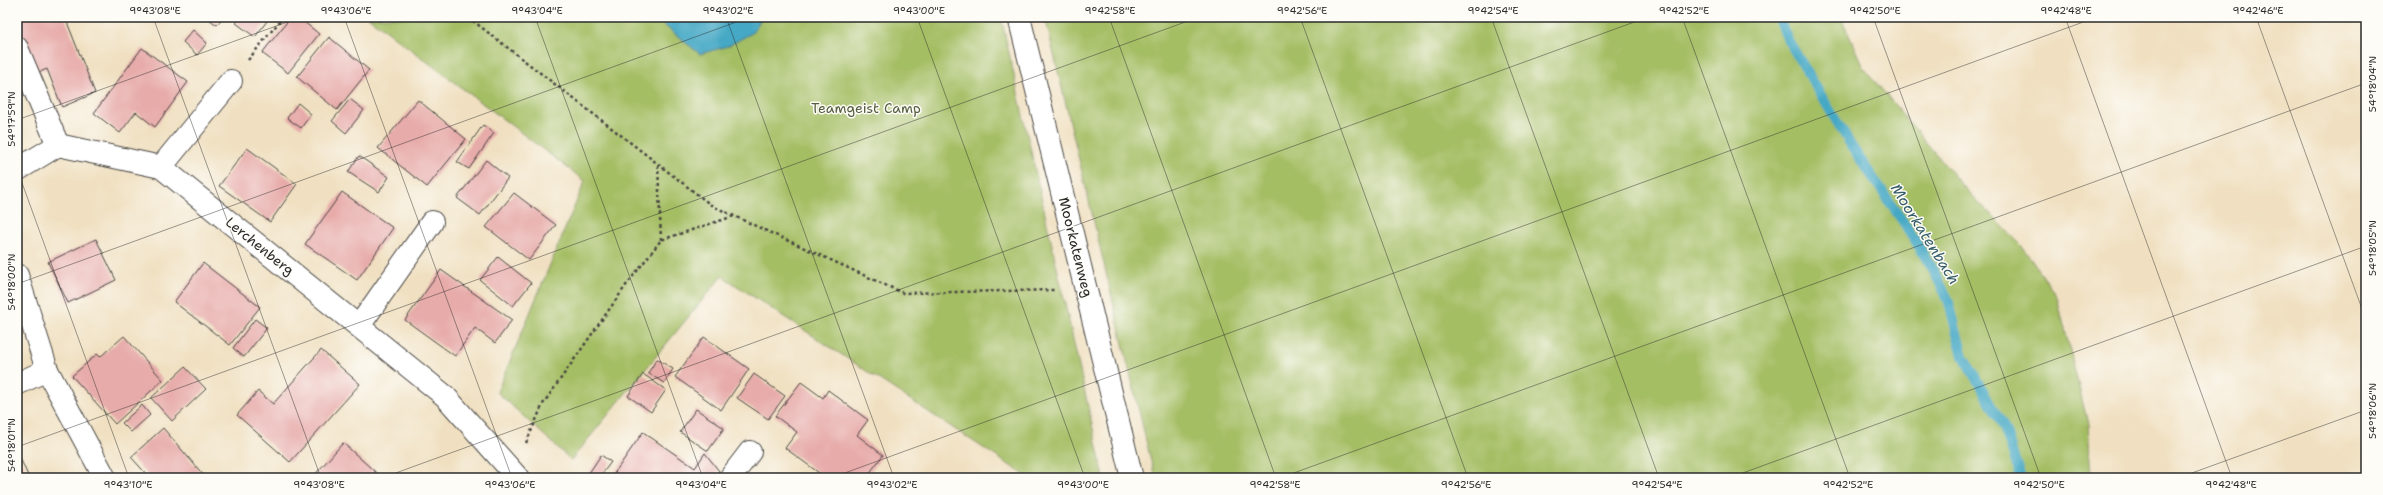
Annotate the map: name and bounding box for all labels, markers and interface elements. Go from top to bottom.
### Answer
text: 9°43'08"E [129,4,181,17]
text: 9°43'06"E [321,4,371,17]
text: 9°43'04"E [511,4,563,17]
text: 9°43'02"E [702,4,754,17]
text: 9°43'00"E [893,4,945,17]
text: 9°42'58"E [1085,4,1135,17]
text: 9°42'56"E [1277,4,1327,17]
text: 9°42'54"E [1468,4,1518,17]
text: 9°42'52"E [1659,4,1709,17]
text: 9°42'50"E [1849,4,1901,17]
text: 9°42'48"E [2040,4,2092,17]
text: 9°42'46"E [2233,4,2283,17]
text: 54°18'04"N [2366,56,2379,112]
text: 54°17'59"N [5,91,18,147]
park label: Teamgeist Camp [811,99,921,117]
water label: Moorkatenbach [1886,180,1964,288]
street label: Moorkatenweg [1055,195,1097,299]
street label: Lerchenberg [222,213,298,279]
text: 54°18'05"N [2366,220,2379,276]
text: 54°18'00"N [5,254,18,310]
text: 54°18'06"N [2366,383,2379,439]
text: 54°18'01"N [5,418,18,472]
text: 9°43'10"E [103,478,153,491]
text: 9°43'08"E [293,478,345,491]
text: 9°43'06"E [485,478,535,491]
text: 9°43'04"E [675,478,727,491]
text: 9°43'02"E [866,478,918,491]
text: 9°43'00"E [1057,478,1109,491]
text: 9°42'58"E [1250,478,1300,491]
text: 9°42'56"E [1441,478,1491,491]
text: 9°42'54"E [1632,478,1682,491]
text: 9°42'52"E [1823,478,1873,491]
text: 9°42'50"E [2013,478,2065,491]
text: 9°42'48"E [2205,478,2257,491]

